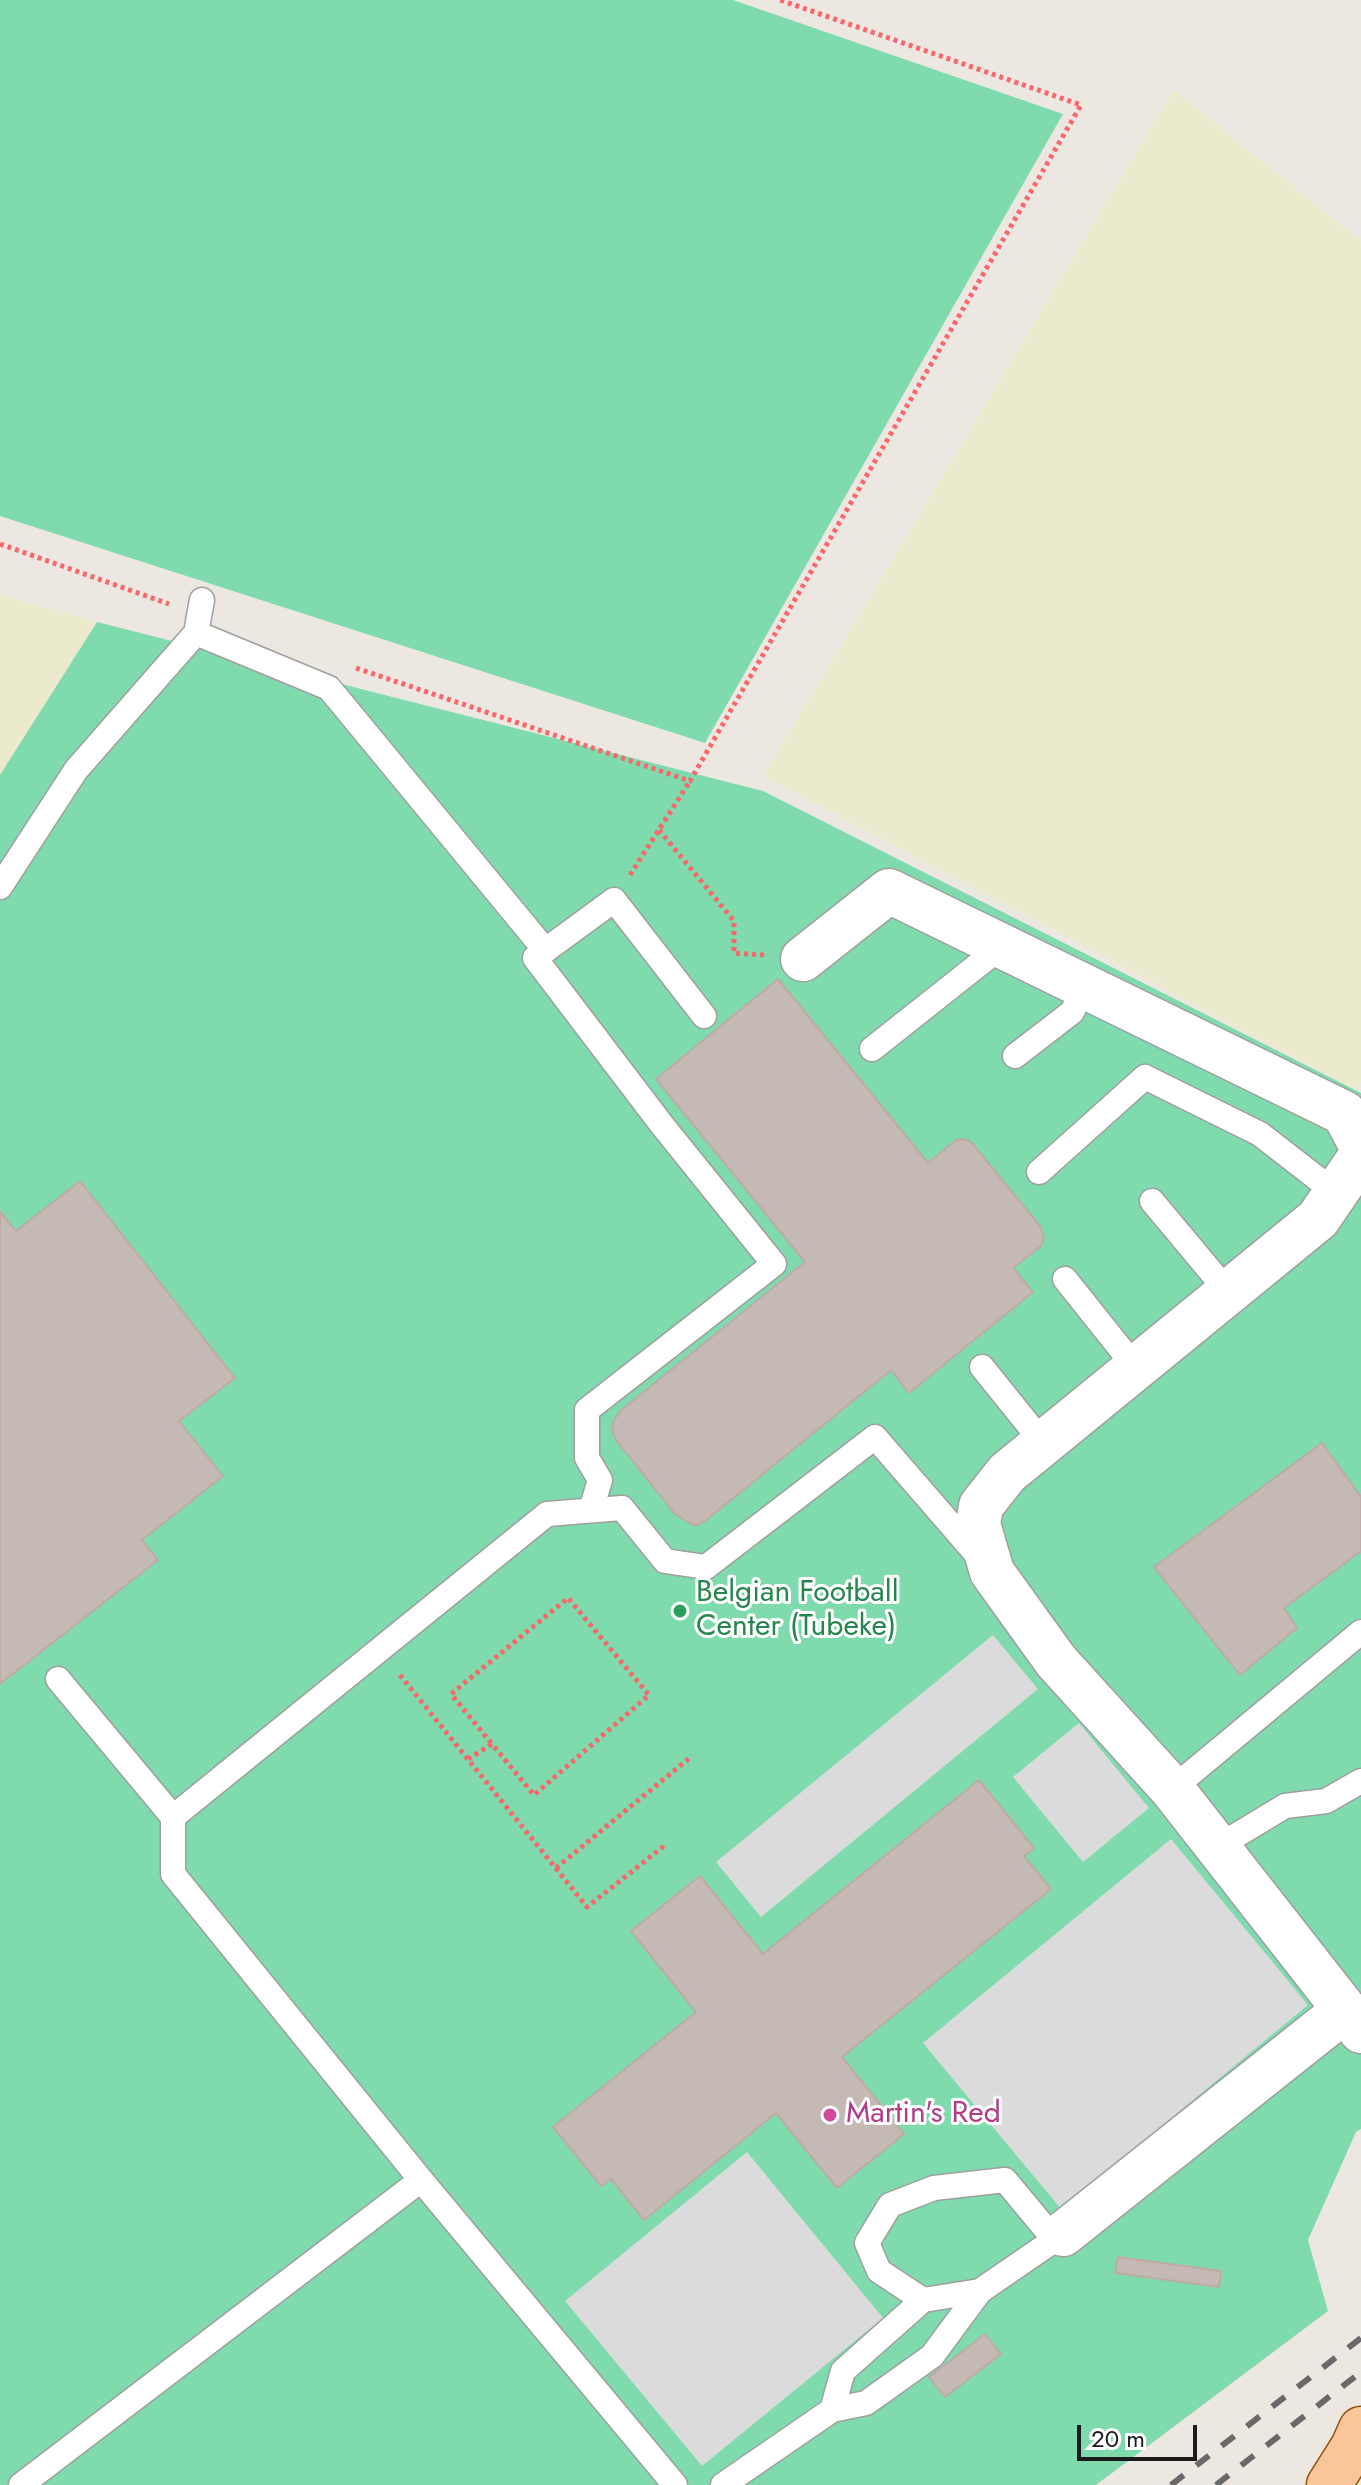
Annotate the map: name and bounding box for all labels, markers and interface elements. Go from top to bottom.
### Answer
place label: Belgian Football Center (Tubeke) [696,1576,899,1646]
marker: Belgian Football Center (Tubeke) [671,1602,689,1620]
place label: Martin's Red [846,2097,1001,2133]
marker: Martin's Red [821,2106,839,2124]
scale bar [1081,2409,1201,2459]
text: 20 m [1091,2421,1145,2456]

